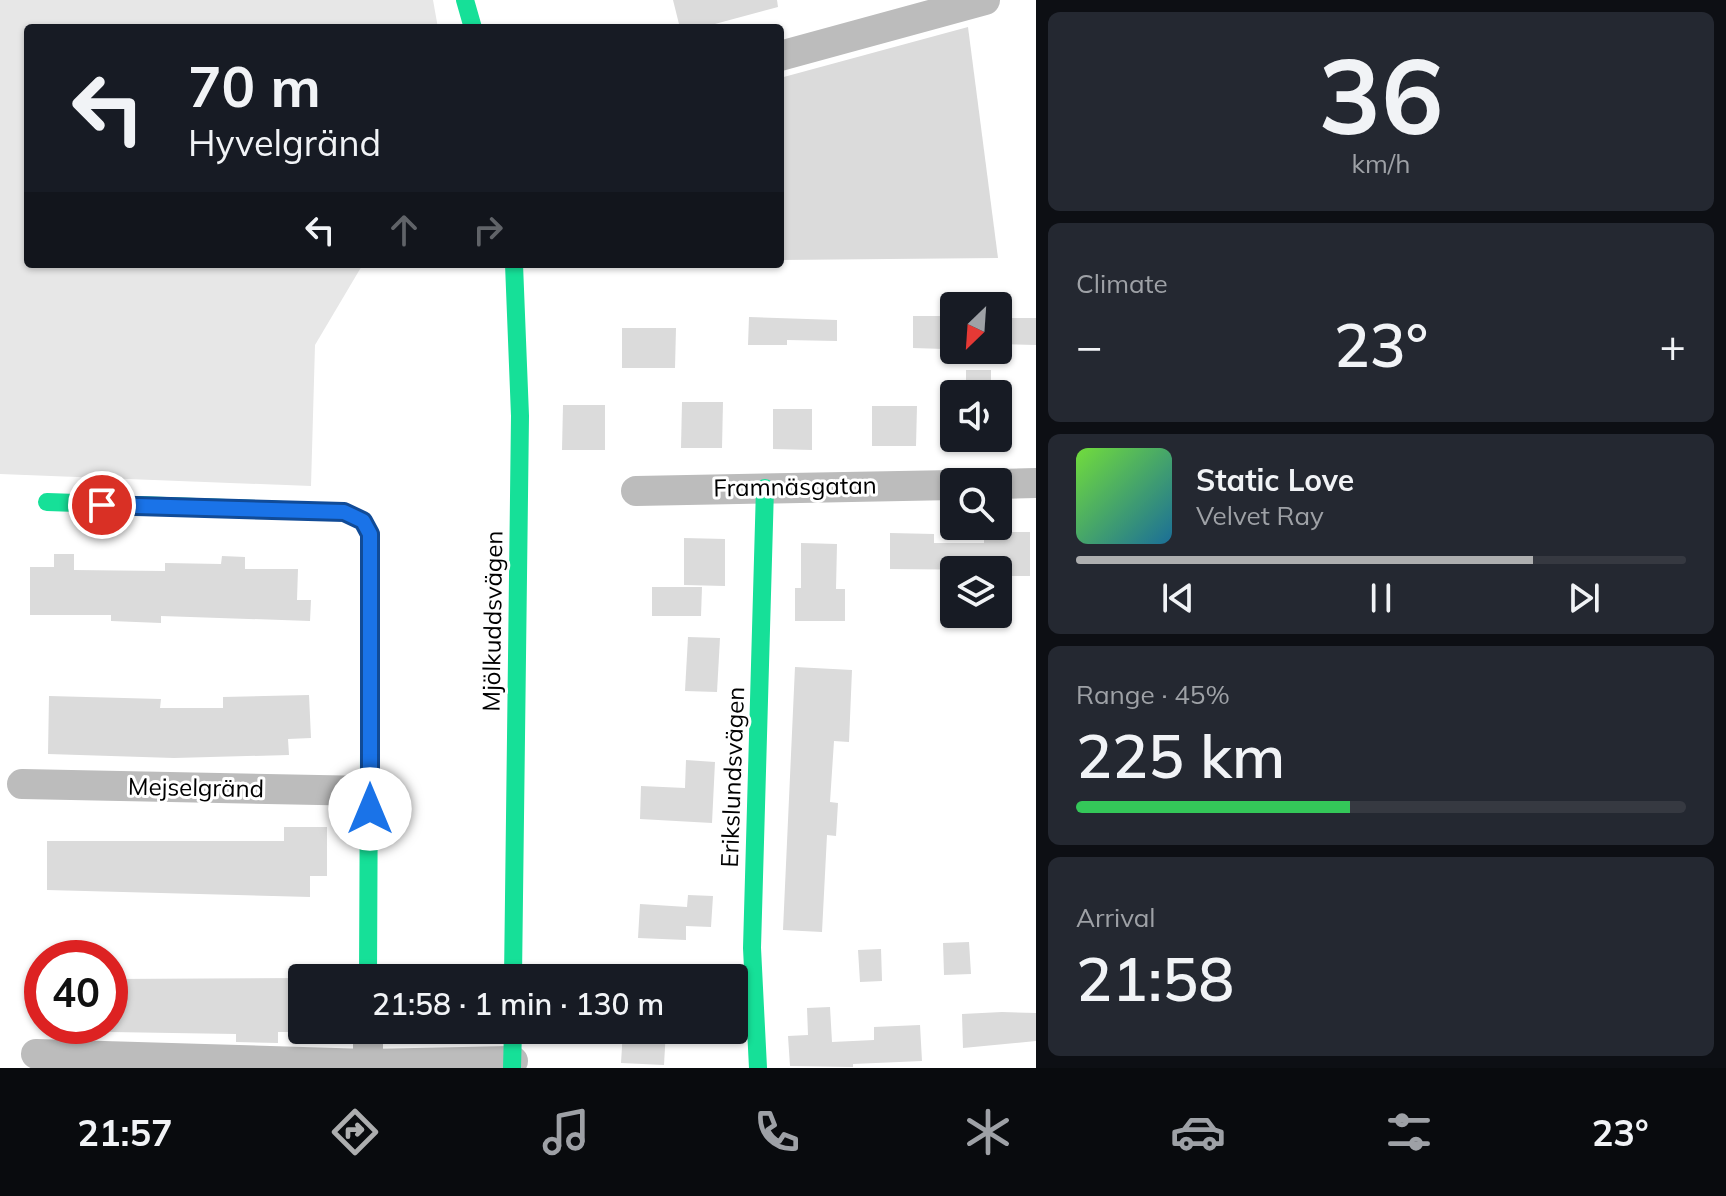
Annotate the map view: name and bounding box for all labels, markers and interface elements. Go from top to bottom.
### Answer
text: 36 [1319,29,1443,160]
text: 70 m [188,51,321,121]
icon: left [56,56,160,160]
text: Hyvelgränd [188,120,381,165]
text: km/h [1352,147,1410,180]
icon: left [298,208,342,252]
icon: ahead [382,208,426,252]
icon: right [466,208,510,252]
text: Climate [1076,267,1168,300]
north arrow [940,292,1012,364]
map controls [940,292,1012,628]
text: 23° [1334,307,1428,382]
text: − [1076,318,1102,373]
text: + [1660,318,1686,373]
button: sound [940,380,1012,452]
text: Static Love [1196,461,1354,499]
button: search [940,468,1012,540]
street label: Framnäsgatan [713,470,877,502]
pin [68,471,136,539]
icon: arrive [80,483,124,527]
text: Velvet Ray [1196,499,1324,532]
street label: Mjölkuddsvägen [475,530,509,712]
button: layers [940,556,1012,628]
icon: previous [1156,576,1200,620]
icon: pause [1359,576,1403,620]
icon: next [1562,576,1606,620]
text: Range · 45% [1076,678,1230,711]
street label: Erikslundsvägen [714,686,750,868]
text: 225 km [1076,718,1285,793]
position arrow [328,767,412,851]
street label: Mejselgränd [128,771,264,803]
text: Arrival [1076,901,1156,934]
speed limit sign: 40 [24,940,128,1044]
text: 21:58 [1076,941,1234,1016]
text: 21:58 · 1 min · 130 m [372,985,664,1023]
icon: directions [327,1104,383,1160]
icon: music [538,1104,594,1160]
icon: phone [749,1104,805,1160]
icon: climate [960,1104,1016,1160]
icon: car [1170,1104,1226,1160]
icon: filters [1381,1104,1437,1160]
text: 21:57 [77,1110,173,1155]
text: 23° [1592,1110,1649,1155]

